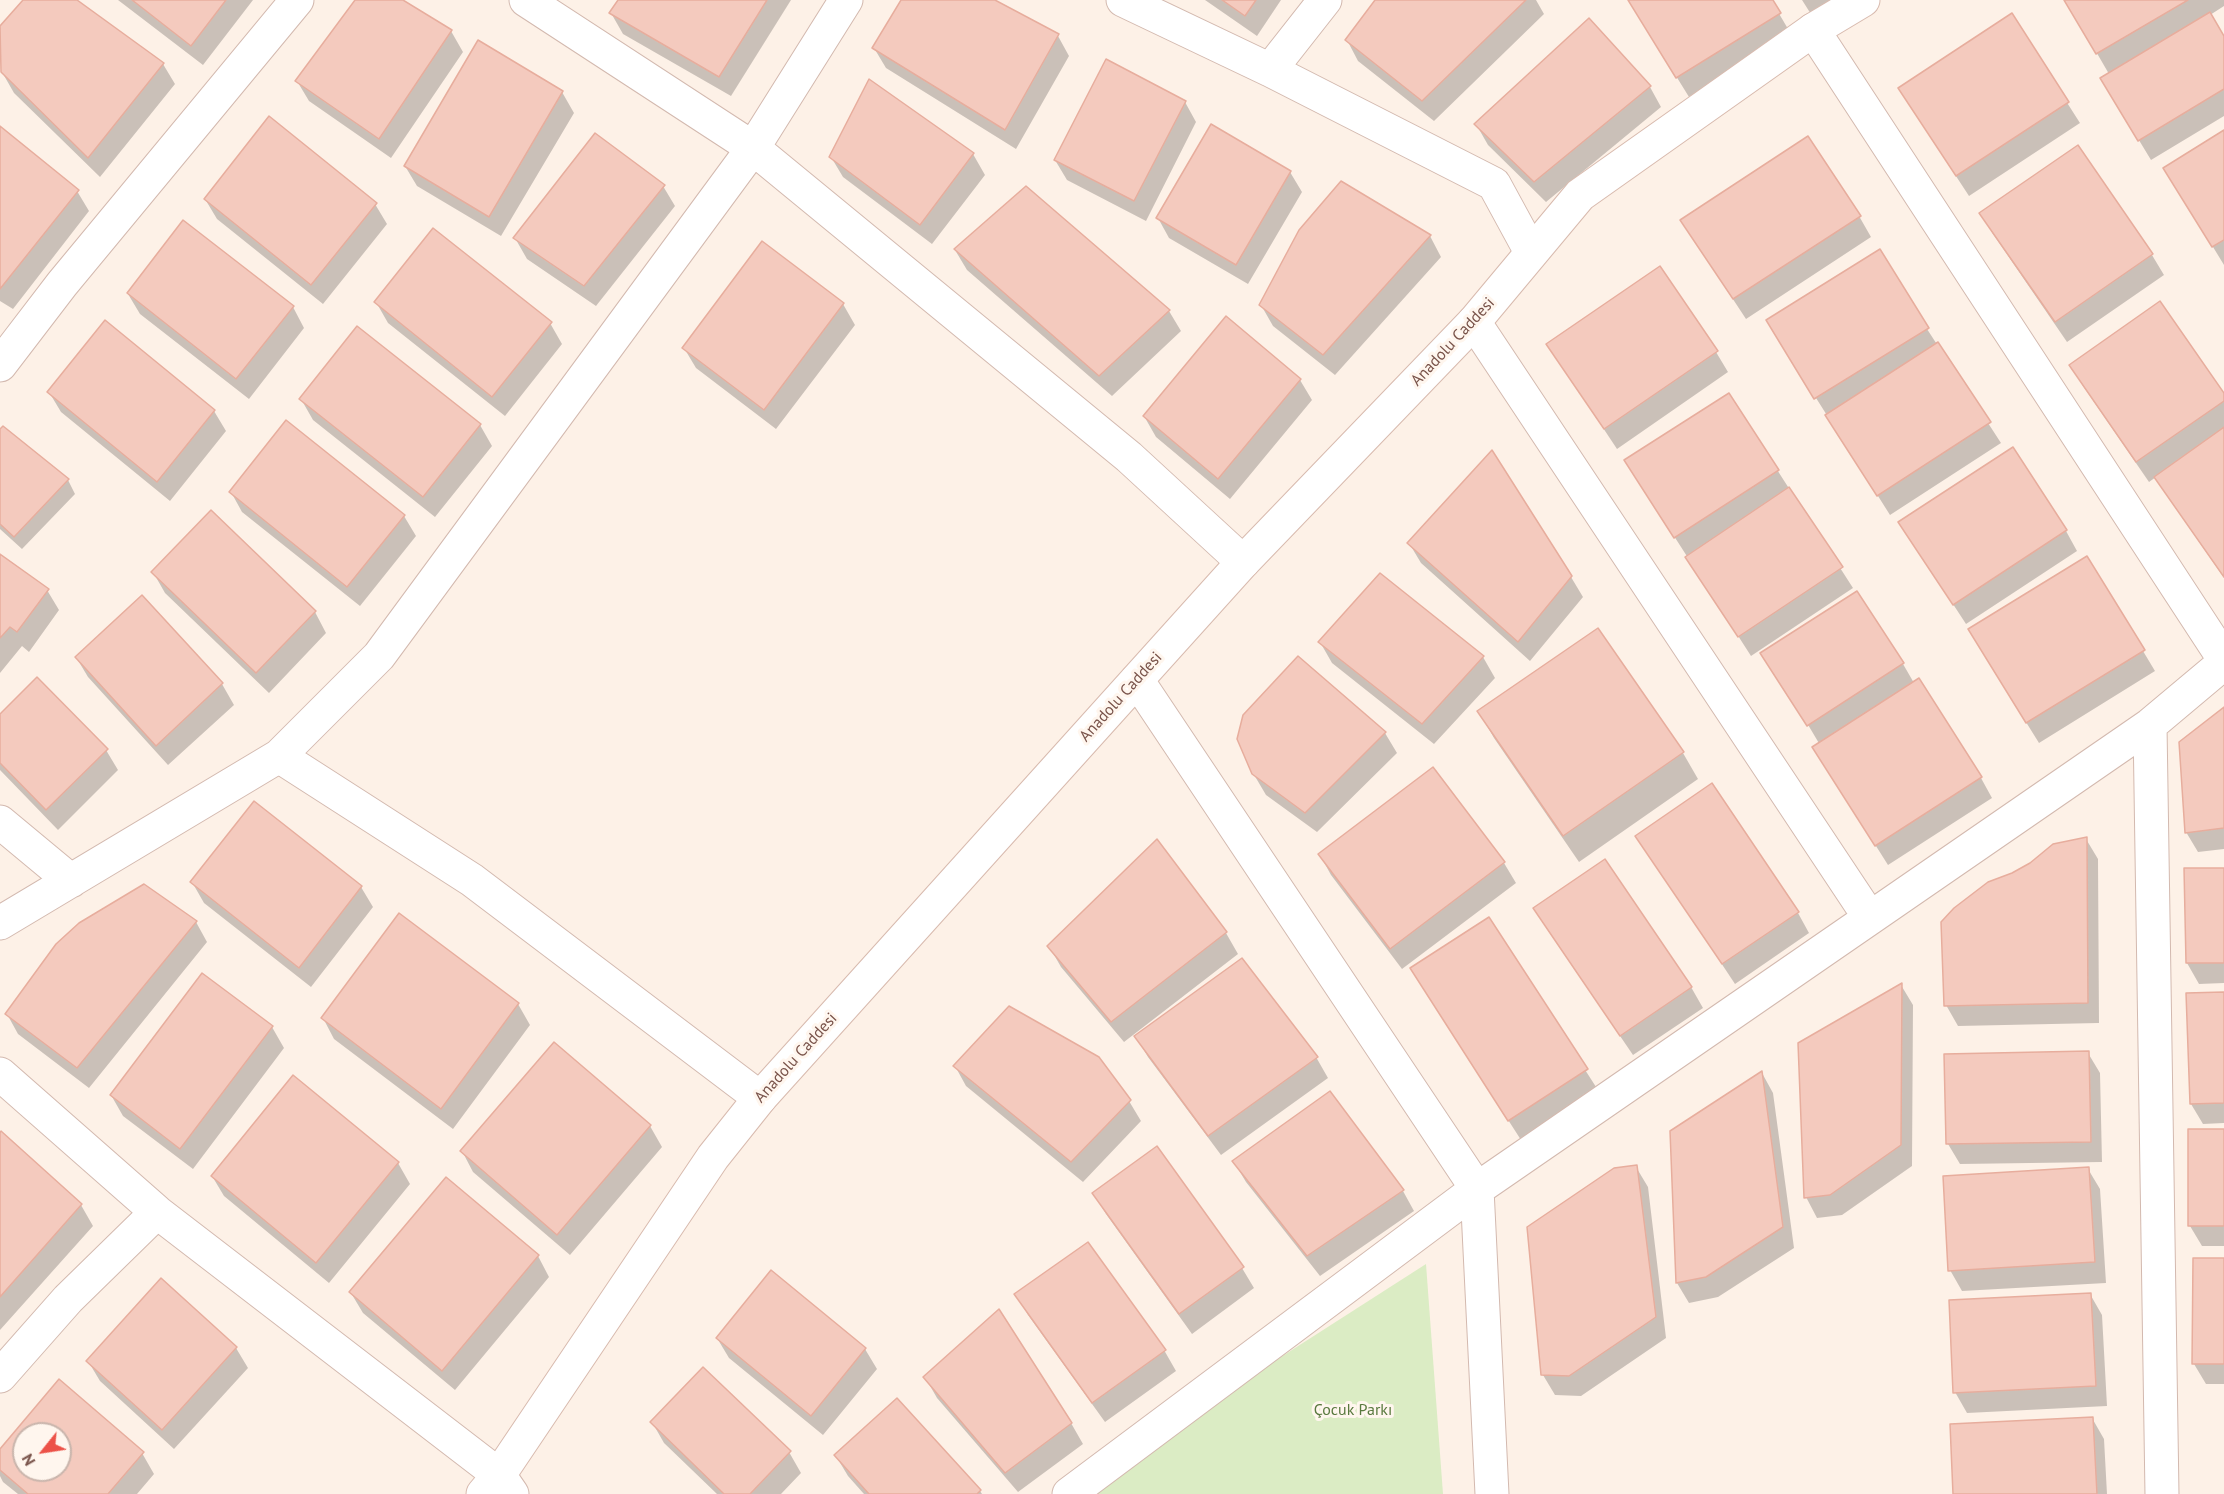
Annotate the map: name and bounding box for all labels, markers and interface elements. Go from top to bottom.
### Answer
street label: Anadolu Caddesi [1407,294,1499,390]
street label: Anadolu Caddesi [1076,648,1166,746]
street label: Anadolu Caddesi [751,1009,841,1107]
park label: Çocuk Parkı [1314,1400,1392,1420]
north arrow [12,1422,72,1482]
text: N [17,1450,39,1470]

